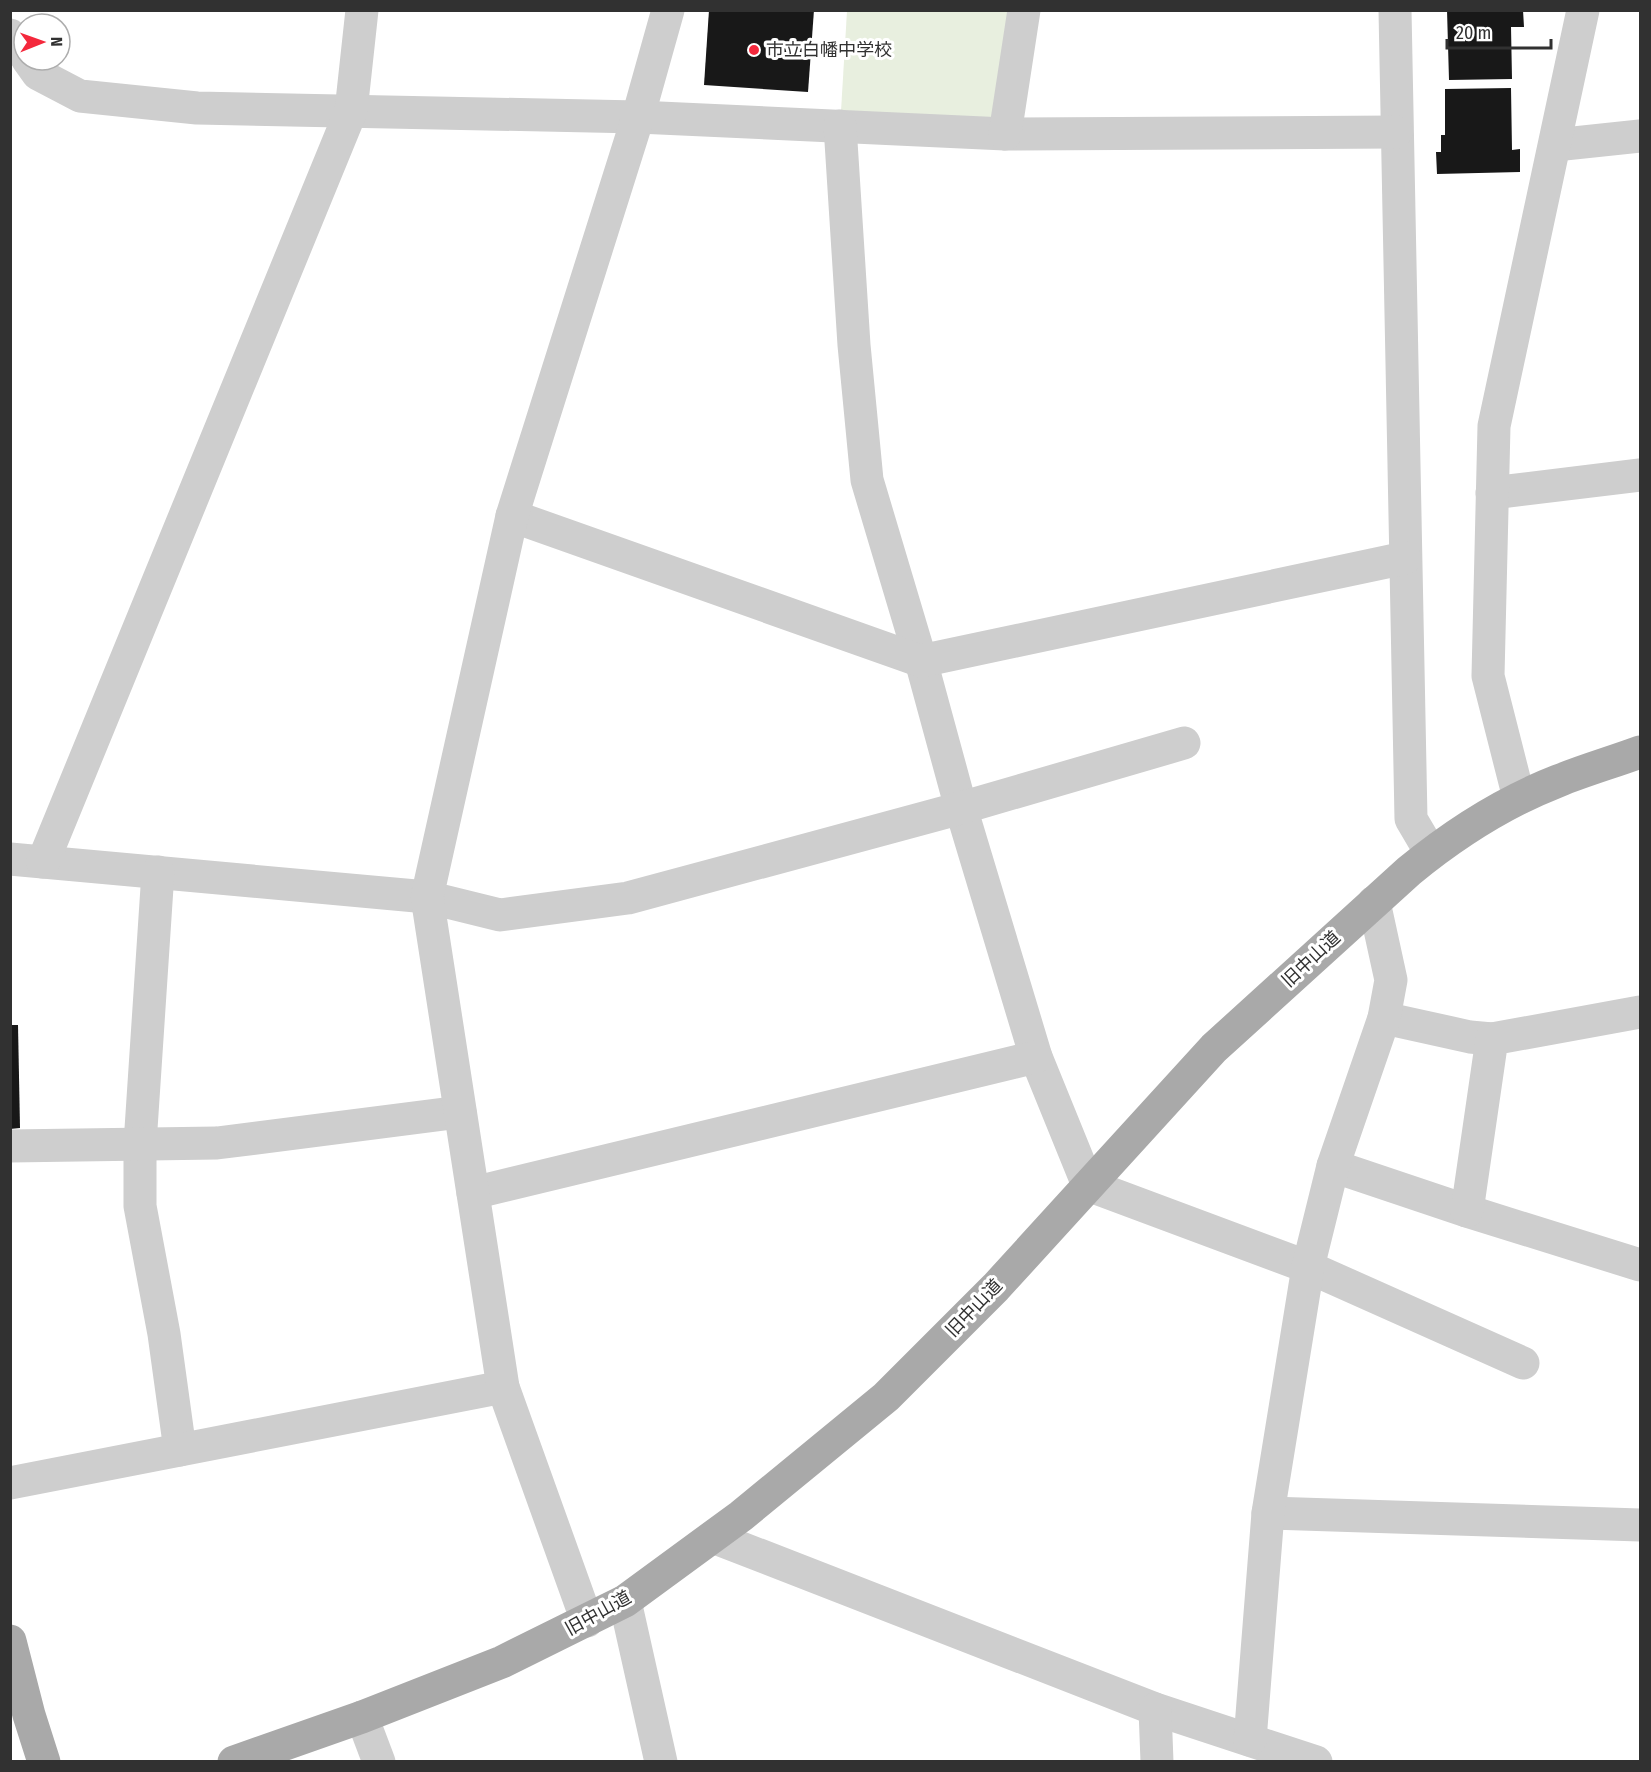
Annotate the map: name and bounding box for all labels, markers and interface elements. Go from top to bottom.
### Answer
north arrow [12,12,72,72]
scale bar [1447,12,1550,50]
text: 20 m [1456,22,1491,44]
text: N [47,37,66,47]
place label: 市立白幡中学校 [766,39,892,61]
marker: 市立白幡中学校 [747,43,761,57]
street label: 旧中山道 [1277,926,1345,992]
street label: 旧中山道 [941,1274,1007,1342]
street label: 旧中山道 [561,1586,635,1640]

